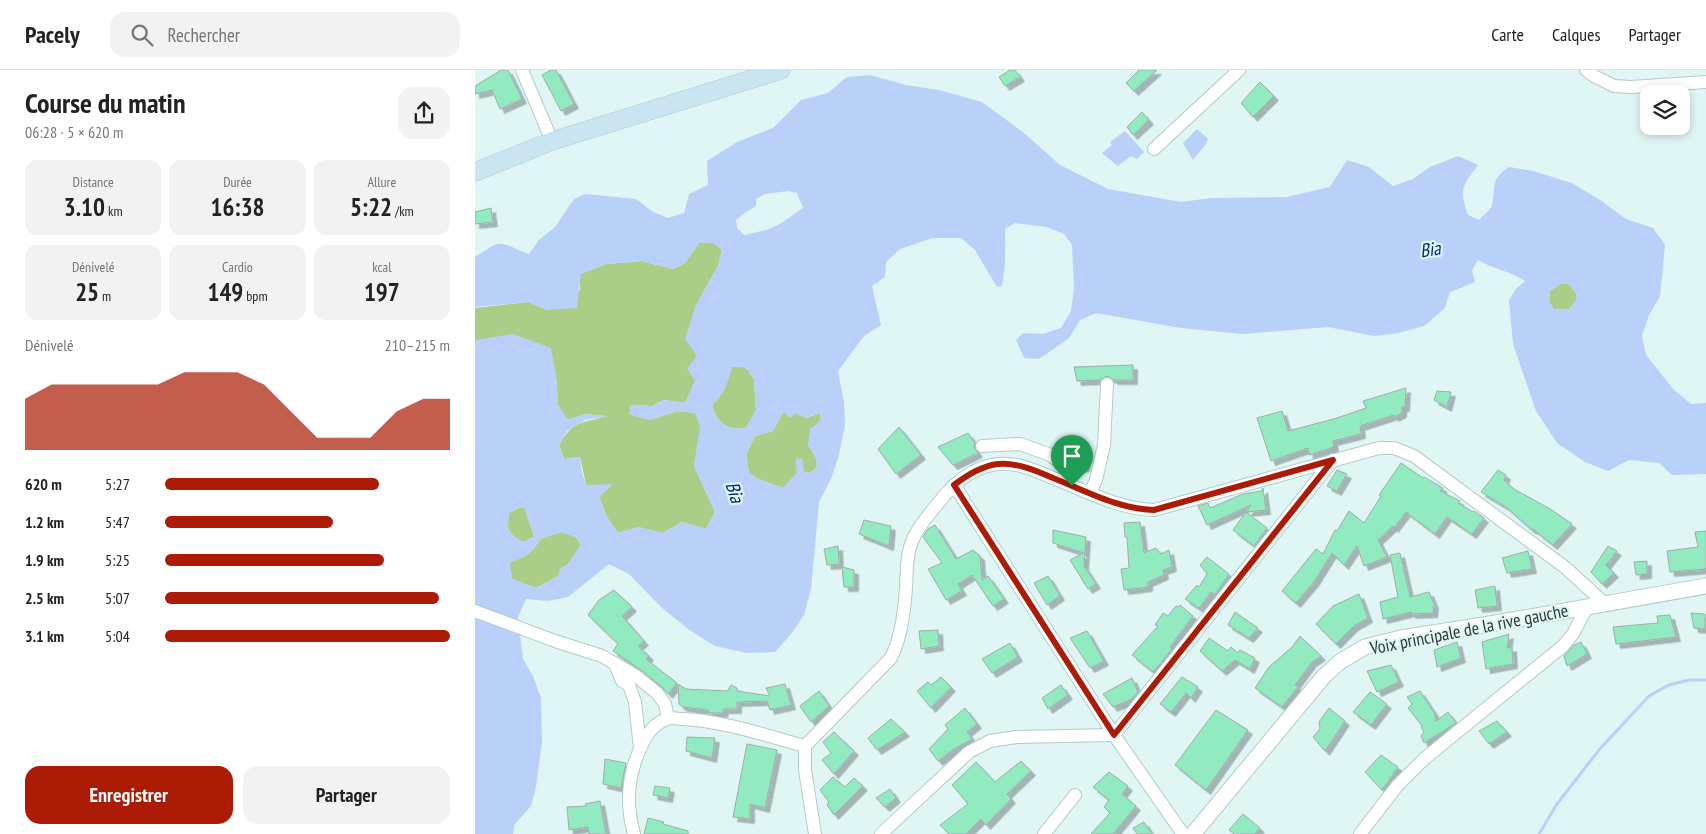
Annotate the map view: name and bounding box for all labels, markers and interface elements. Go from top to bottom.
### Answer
search box [110,12,460,57]
text: Pacely [25,19,80,50]
icon: search [128,21,156,49]
text: Rechercher [168,23,240,47]
text: Carte [1491,23,1524,46]
text: Calques [1552,23,1601,46]
text: Partager [1629,23,1681,46]
text: Course du matin [25,84,186,121]
map controls [1640,85,1690,135]
button: layers [1640,85,1690,135]
button: share [398,87,450,139]
text: 06:28 · 5 × 620 m [25,122,123,142]
text: Distance [73,173,114,191]
text: Durée [223,173,252,191]
text: Allure [367,173,396,191]
text: 3.10 [64,191,105,223]
text: 16:38 [210,191,265,223]
text: 5:22 [350,191,392,223]
text: km [105,202,123,220]
text: /km [392,202,414,220]
water label: Bia [1418,235,1443,262]
text: Dénivelé [72,258,114,276]
text: Cardio [222,258,253,276]
text: kcal [372,258,391,276]
text: 25 [75,276,99,308]
text: 149 [207,276,243,308]
text: 197 [364,276,400,308]
text: m [99,287,111,305]
text: bpm [243,287,268,305]
text: Dénivelé [25,335,74,355]
text: 210–215 m [385,335,450,355]
pin [1051,435,1093,486]
icon: arrive [1058,442,1086,470]
text: 620 m [25,474,62,494]
text: 5:27 [105,474,130,494]
water label: Bia [720,478,750,507]
text: 1.2 km [25,512,64,532]
text: 5:47 [105,512,130,532]
text: 1.9 km [25,550,64,570]
text: 5:25 [105,550,130,570]
text: 2.5 km [25,588,64,608]
text: 5:07 [105,588,130,608]
street label: Voix principale de la rive gauche [1367,599,1570,660]
text: 3.1 km [25,626,64,646]
text: 5:04 [105,626,130,646]
button: Enregistrer [25,766,233,824]
button: Partager [243,766,450,824]

